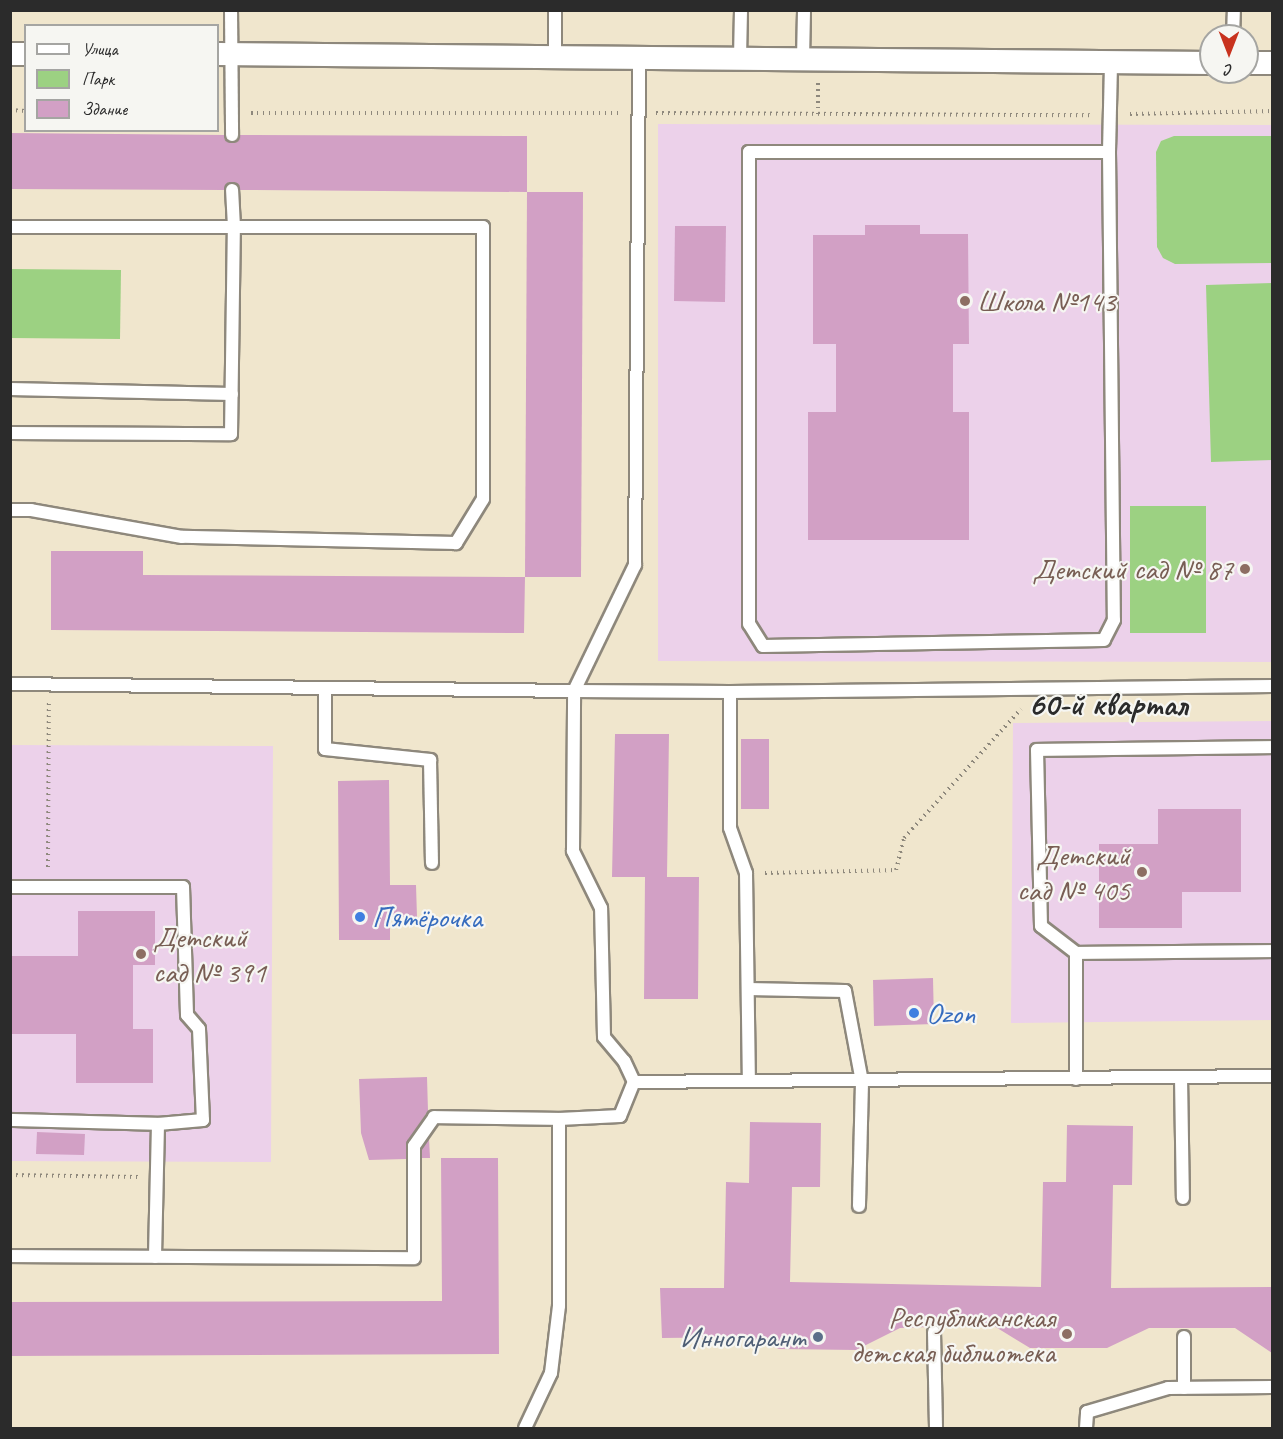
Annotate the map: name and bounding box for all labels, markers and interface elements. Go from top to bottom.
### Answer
legend [24,24,219,132]
north arrow [1199,24,1259,84]
text: Улица [82,38,118,60]
text: С [1225,60,1233,80]
text: Парк [82,68,114,90]
text: Здание [82,98,127,120]
place label: Школа №143 [977,283,1116,319]
marker: Школа №143 [958,294,972,308]
place label: Детский сад № 87 [1032,551,1233,587]
marker: Детский сад № 87 [1238,562,1252,576]
district label: 60-й квартал [1028,685,1188,725]
place label: Детский сад № 405 [1017,837,1130,908]
marker: Детский сад № 405 [1135,865,1149,879]
place label: Пятёрочка [372,899,482,935]
marker: Пятёрочка [353,910,367,924]
place label: Детский сад № 391 [153,919,266,990]
marker: Детский сад № 391 [134,947,148,961]
place label: Ozon [926,995,975,1031]
marker: Ozon [907,1006,921,1020]
place label: Республиканская детская библиотека [854,1299,1055,1370]
place label: Инногарант [680,1319,806,1355]
marker: Республиканская детская библиотека [1060,1327,1074,1341]
marker: Инногарант [811,1330,825,1344]

